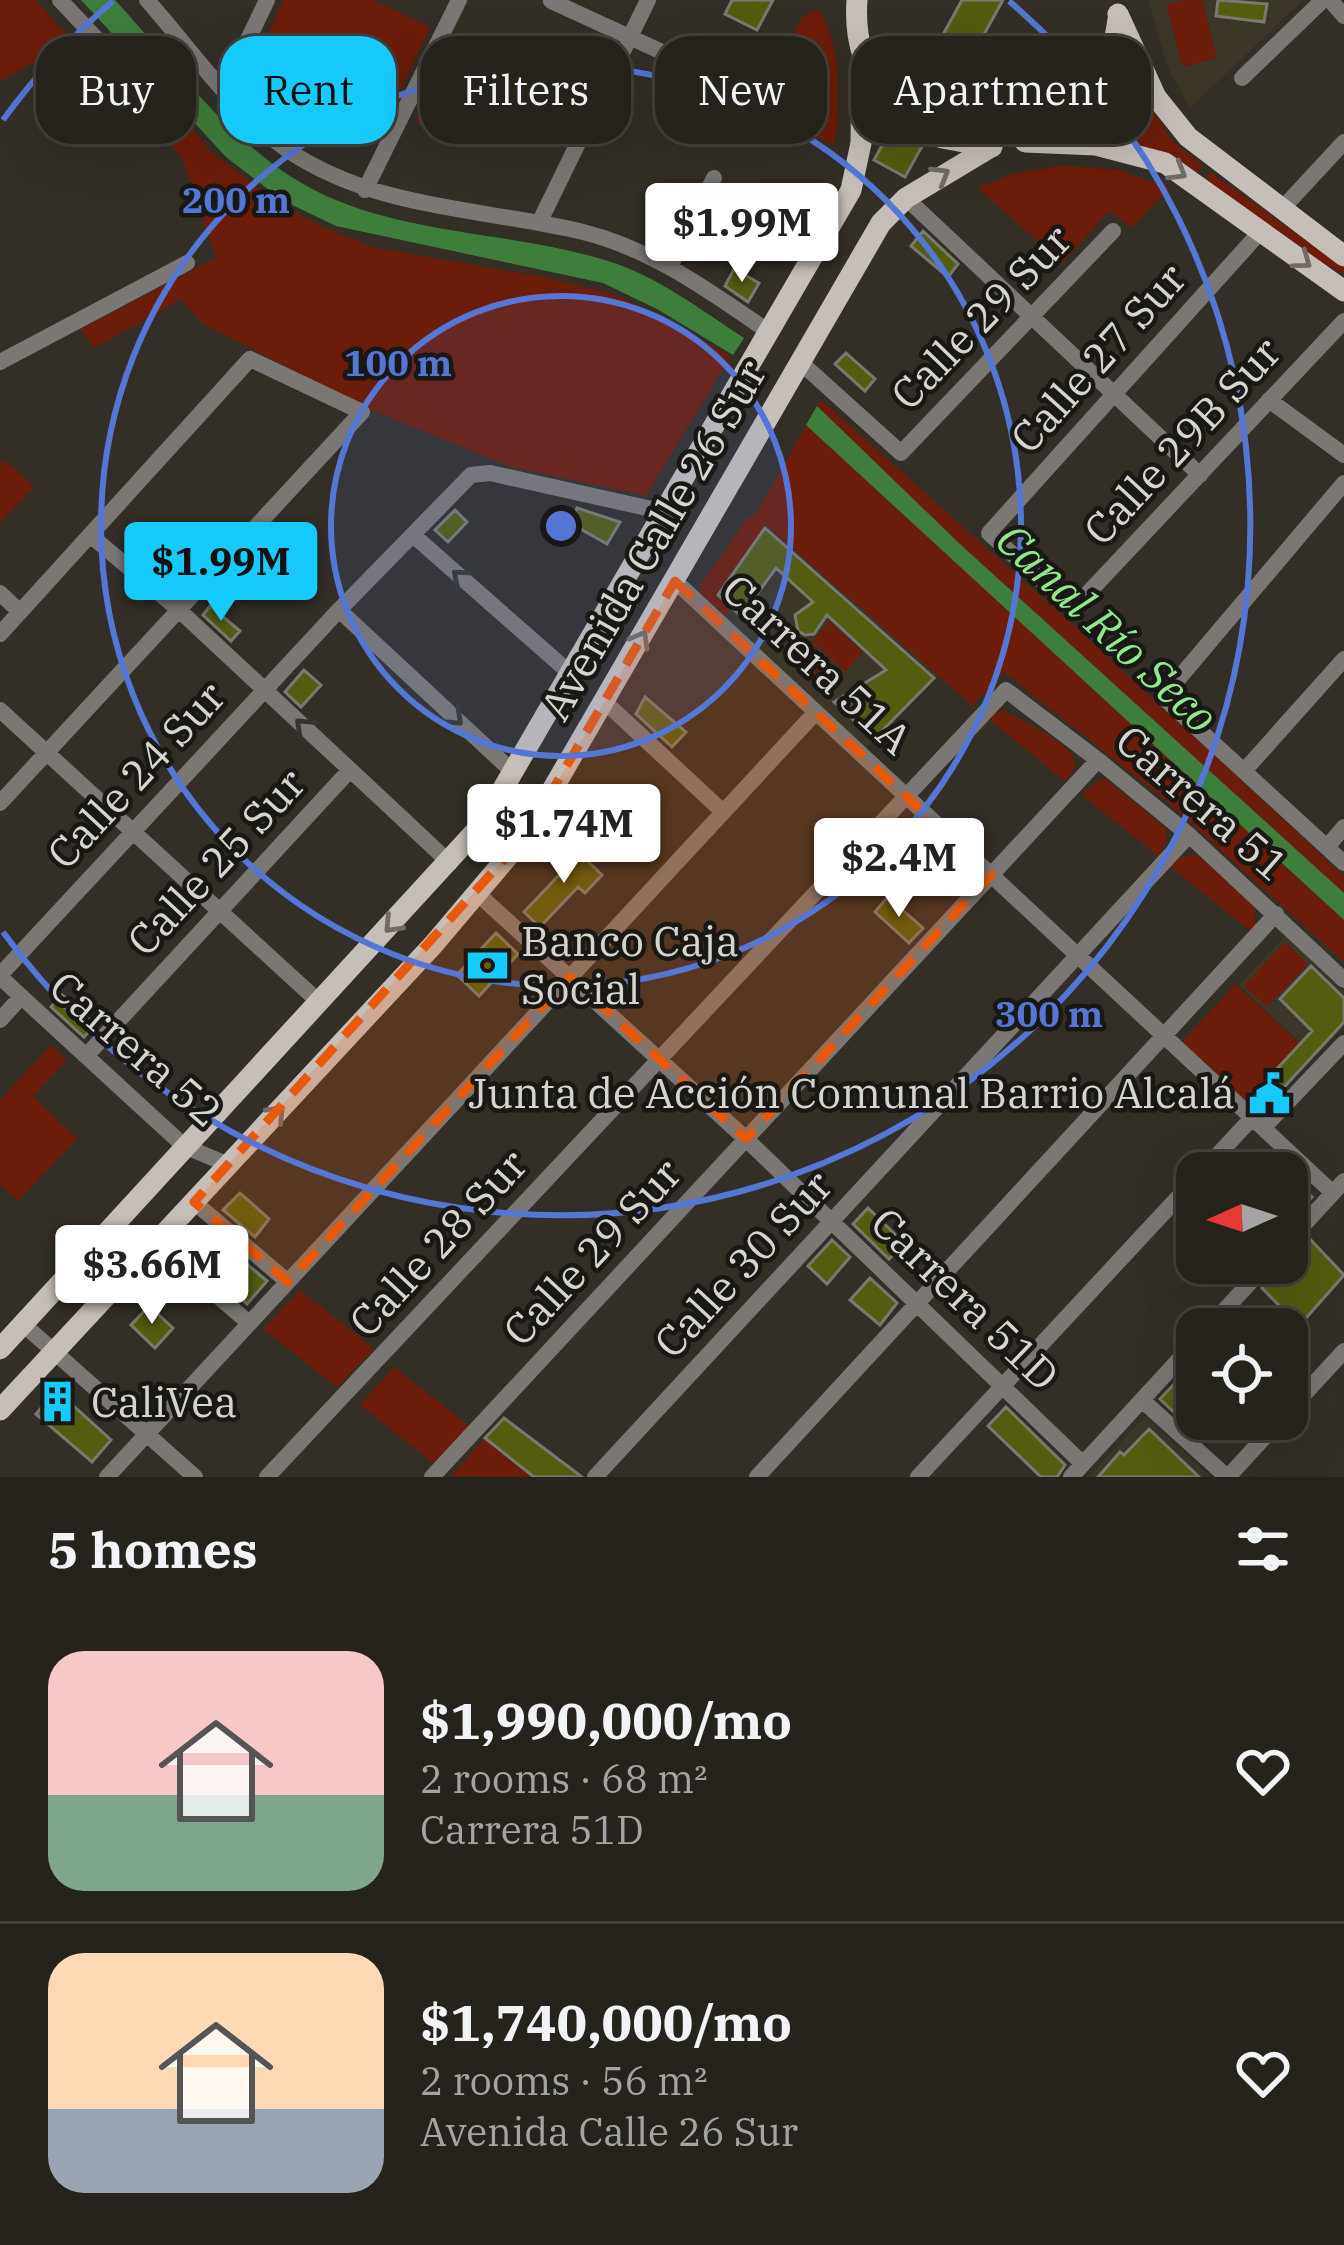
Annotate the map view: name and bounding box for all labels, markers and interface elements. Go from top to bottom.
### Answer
chip: Buy [36,36,196,144]
chip: Rent [220,36,396,144]
chip: Filters [420,36,631,144]
chip: New [655,36,827,144]
chip: Apartment [851,36,1151,144]
one-way arrow [1165,158,1187,180]
one-way arrow [928,167,950,189]
text: 200 m [182,176,290,223]
pin: $1.99M [644,183,840,285]
text: $1.99M [672,196,812,247]
street label: Calle 29 Sur [879,212,1083,421]
one-way arrow [1290,247,1312,269]
street label: Calle 27 Sur [998,251,1198,464]
street label: Calle 29B Sur [1071,325,1292,556]
text: 100 m [344,339,452,386]
street label: Avenida Calle 26 Sur [527,349,778,730]
centre of rings [540,505,582,547]
water label: Canal Río Seco [985,510,1231,745]
pin: $1.99M [123,522,319,624]
text: $1.99M [151,535,291,586]
street label: Carrera 51A [711,562,924,766]
one-way arrow [452,570,474,591]
one-way arrow [627,631,650,652]
street label: Calle 24 Sur [35,669,237,880]
one-way arrow [441,704,463,726]
street label: Carrera 51 [1105,713,1300,893]
one-way arrow [295,718,316,740]
street label: Calle 25 Sur [115,756,317,967]
pin: $1.74M [466,784,662,886]
text: $1.74M [494,797,634,848]
pin: $2.4M [815,818,983,920]
text: $2.4M [841,831,957,882]
one-way arrow [384,911,406,932]
place label: Banco Caja Social [521,913,739,1016]
bank icon: Banco Caja Social [464,942,510,988]
street label: Carrera 52 [39,959,234,1139]
text: 300 m [995,990,1103,1037]
place label: Junta de Acción Comunal Barrio Alcalá [468,1065,1235,1120]
public building icon: Junta de Acción Comunal Barrio Alcalá [1246,1070,1292,1116]
one-way arrow [263,1105,284,1126]
street label: Calle 28 Sur [337,1137,539,1348]
street label: Calle 29 Sur [491,1146,693,1357]
north arrow [1176,1152,1308,1284]
map controls [1176,1152,1308,1440]
street label: Calle 30 Sur [642,1158,844,1369]
street label: Carrera 51D [860,1195,1071,1402]
pin: $3.66M [54,1225,250,1327]
text: $3.66M [82,1238,222,1289]
button: locate [1176,1308,1308,1440]
place label: CaliVea [91,1374,237,1429]
building icon: CaliVea [34,1379,80,1425]
text: 5 homes [48,1516,258,1582]
icon: filters [1230,1516,1296,1582]
text: $1,990,000/mo [420,1687,792,1753]
icon: home [144,1699,288,1843]
icon: heart [1230,1738,1296,1804]
text: 2 rooms · 68 m² [420,1753,708,1804]
text: Carrera 51D [420,1804,644,1855]
text: $1,740,000/mo [420,1989,792,2055]
icon: home [144,2001,288,2145]
icon: heart [1230,2040,1296,2106]
text: 2 rooms · 56 m² [420,2055,708,2106]
text: Avenida Calle 26 Sur [420,2106,798,2157]

